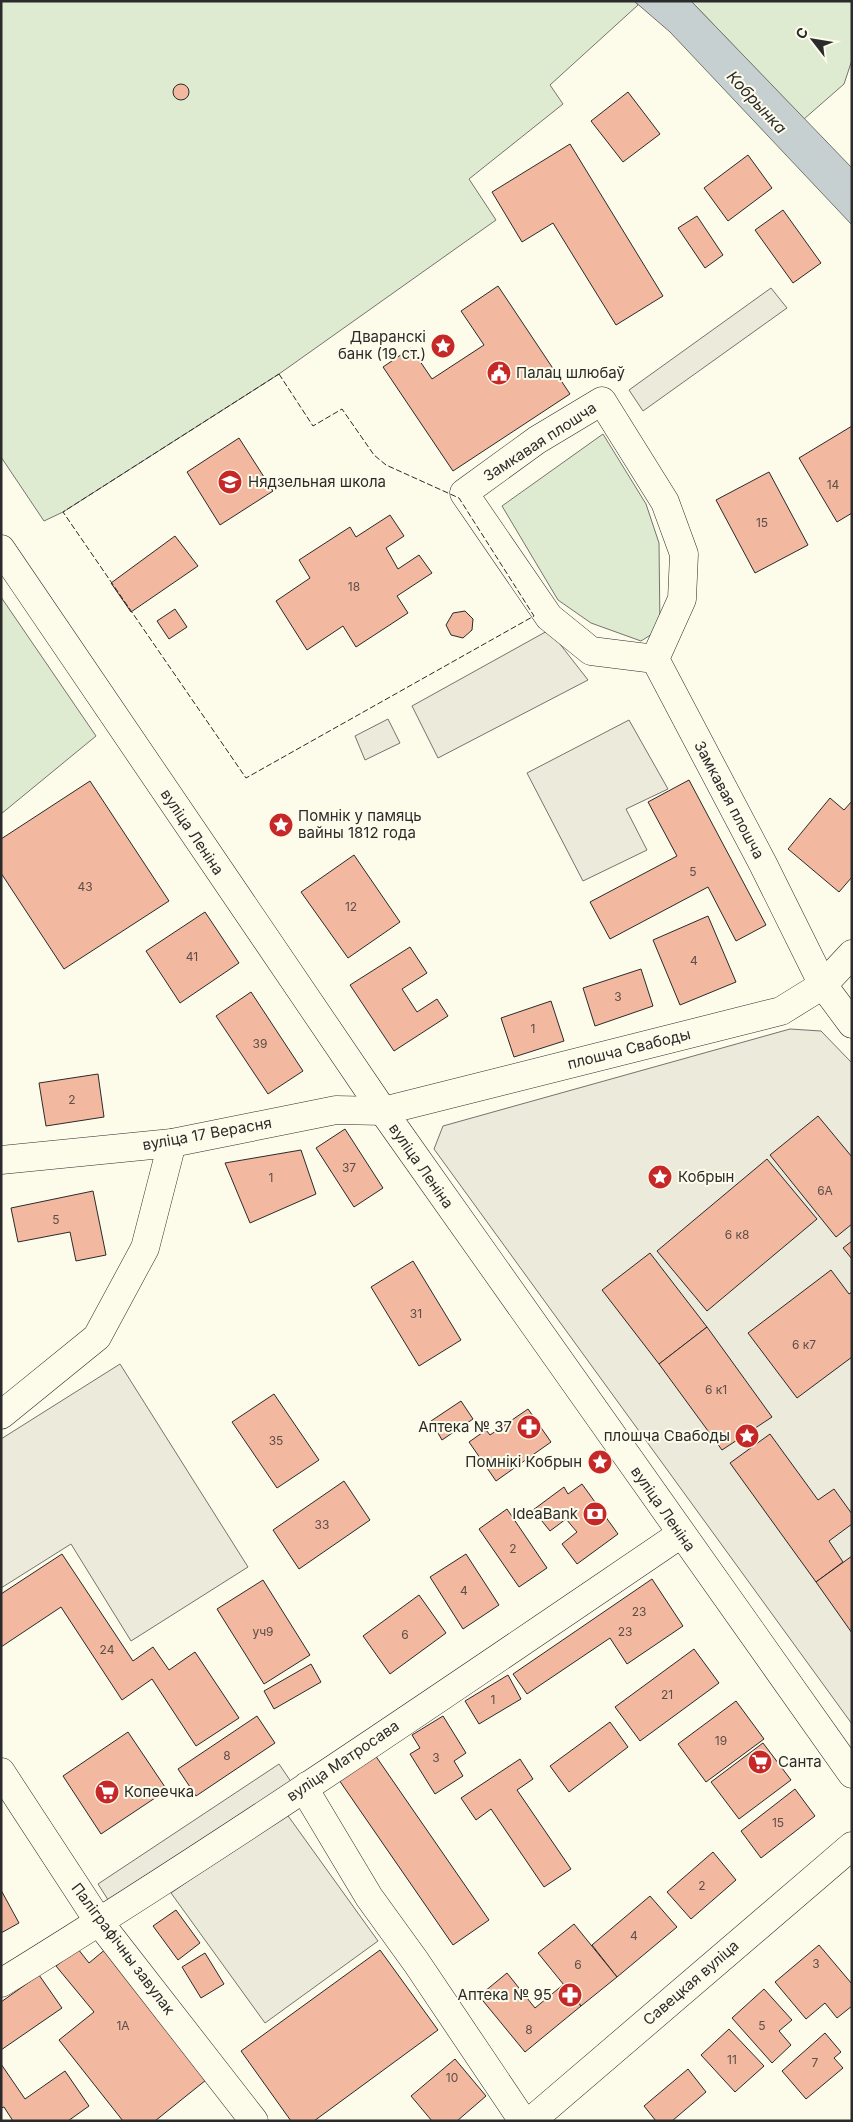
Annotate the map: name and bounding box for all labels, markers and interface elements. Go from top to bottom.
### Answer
north arrow [788,15,838,65]
text: С [791,24,811,42]
water label: Кобрынка [723,66,791,138]
place label: Дваранскі банк (19 ст.) [338,327,426,363]
place icon: Дваранскі банк (19 ст.) [430,333,456,359]
public building icon: Палац шлюбаў [486,360,512,386]
place label: Палац шлюбаў [516,363,625,382]
street label: Замкавая плошча [480,398,600,485]
school or university icon: Нядзельная школа [217,469,243,495]
place label: Нядзельная школа [248,472,386,491]
house number: 14 [827,477,840,492]
house number: 15 [756,515,768,530]
house number: 18 [348,579,360,594]
street label: Замкавая плошча [690,737,769,862]
street label: вуліца Леніна [157,785,228,878]
place label: Помнік у памяць вайны 1812 года [298,806,422,842]
place icon: Помнік у памяць вайны 1812 года [268,812,294,838]
house number: 5 [689,864,697,879]
house number: 43 [77,879,93,894]
house number: 12 [345,899,357,914]
house number: 41 [186,949,198,964]
house number: 4 [690,953,698,968]
house number: 3 [614,989,622,1004]
house number: 1 [531,1021,535,1036]
street label: плошча Свабоды [565,1024,692,1073]
house number: 39 [253,1036,267,1051]
house number: 2 [68,1092,76,1107]
street label: вуліца 17 Верасня [141,1113,273,1154]
street label: вуліца Леніна [385,1119,458,1212]
house number: 37 [342,1160,356,1175]
place icon: Кобрын [647,1164,673,1190]
place label: Кобрын [678,1167,734,1186]
house number: 1 [269,1170,273,1185]
house number: 6А [817,1183,833,1198]
house number: 5 [52,1212,60,1227]
house number: 6 к8 [725,1227,749,1242]
house number: 31 [410,1306,422,1321]
house number: 6 к7 [792,1337,816,1352]
house number: 6 к1 [705,1382,727,1397]
pharmacy icon: Аптека № 37 [516,1414,542,1440]
place label: Аптека № 37 [418,1417,512,1436]
place icon: плошча Свабоды [734,1423,760,1449]
place label: плошча Свабоды [604,1426,730,1445]
house number: 35 [269,1433,283,1448]
place icon: Помнікі Кобрын [587,1449,613,1475]
place label: Помнікі Кобрын [465,1452,582,1471]
street label: вуліца Леніна [627,1462,700,1555]
bank icon: IdeaBank [582,1501,608,1527]
place label: IdeaBank [512,1504,579,1523]
house number: 33 [315,1517,329,1532]
house number: 2 [509,1541,517,1556]
house number: 4 [460,1583,468,1598]
house number: 23 [632,1604,646,1619]
house number: уч9 [252,1624,274,1639]
house number: 23 [618,1624,632,1639]
house number: 6 [401,1627,409,1642]
house number: 24 [100,1642,115,1657]
house number: 21 [661,1687,673,1702]
house number: 1 [491,1692,495,1707]
street label: вуліца Матросава [283,1716,403,1805]
house number: 19 [715,1733,727,1748]
house number: 8 [223,1748,231,1763]
supermarket icon: Санта [747,1749,773,1775]
house number: 3 [432,1750,440,1765]
place label: Санта [778,1752,822,1771]
supermarket icon: Копеечка [94,1779,120,1805]
place label: Копеечка [124,1782,194,1801]
house number: 15 [772,1815,784,1830]
house number: 2 [698,1878,706,1893]
street label: Паліграфічны завулак [68,1879,179,2018]
house number: 4 [630,1928,638,1943]
street label: Савецкая вуліца [639,1936,742,2029]
house number: 3 [812,1956,820,1971]
house number: 6 [574,1957,582,1972]
pharmacy icon: Аптека № 95 [557,1982,583,2008]
place label: Аптека № 95 [458,1985,552,2004]
house number: 1А [116,2018,130,2033]
house number: 5 [758,2018,766,2033]
house number: 8 [525,2022,533,2037]
house number: 11 [727,2052,737,2067]
house number: 7 [812,2055,819,2070]
house number: 10 [446,2070,458,2085]

